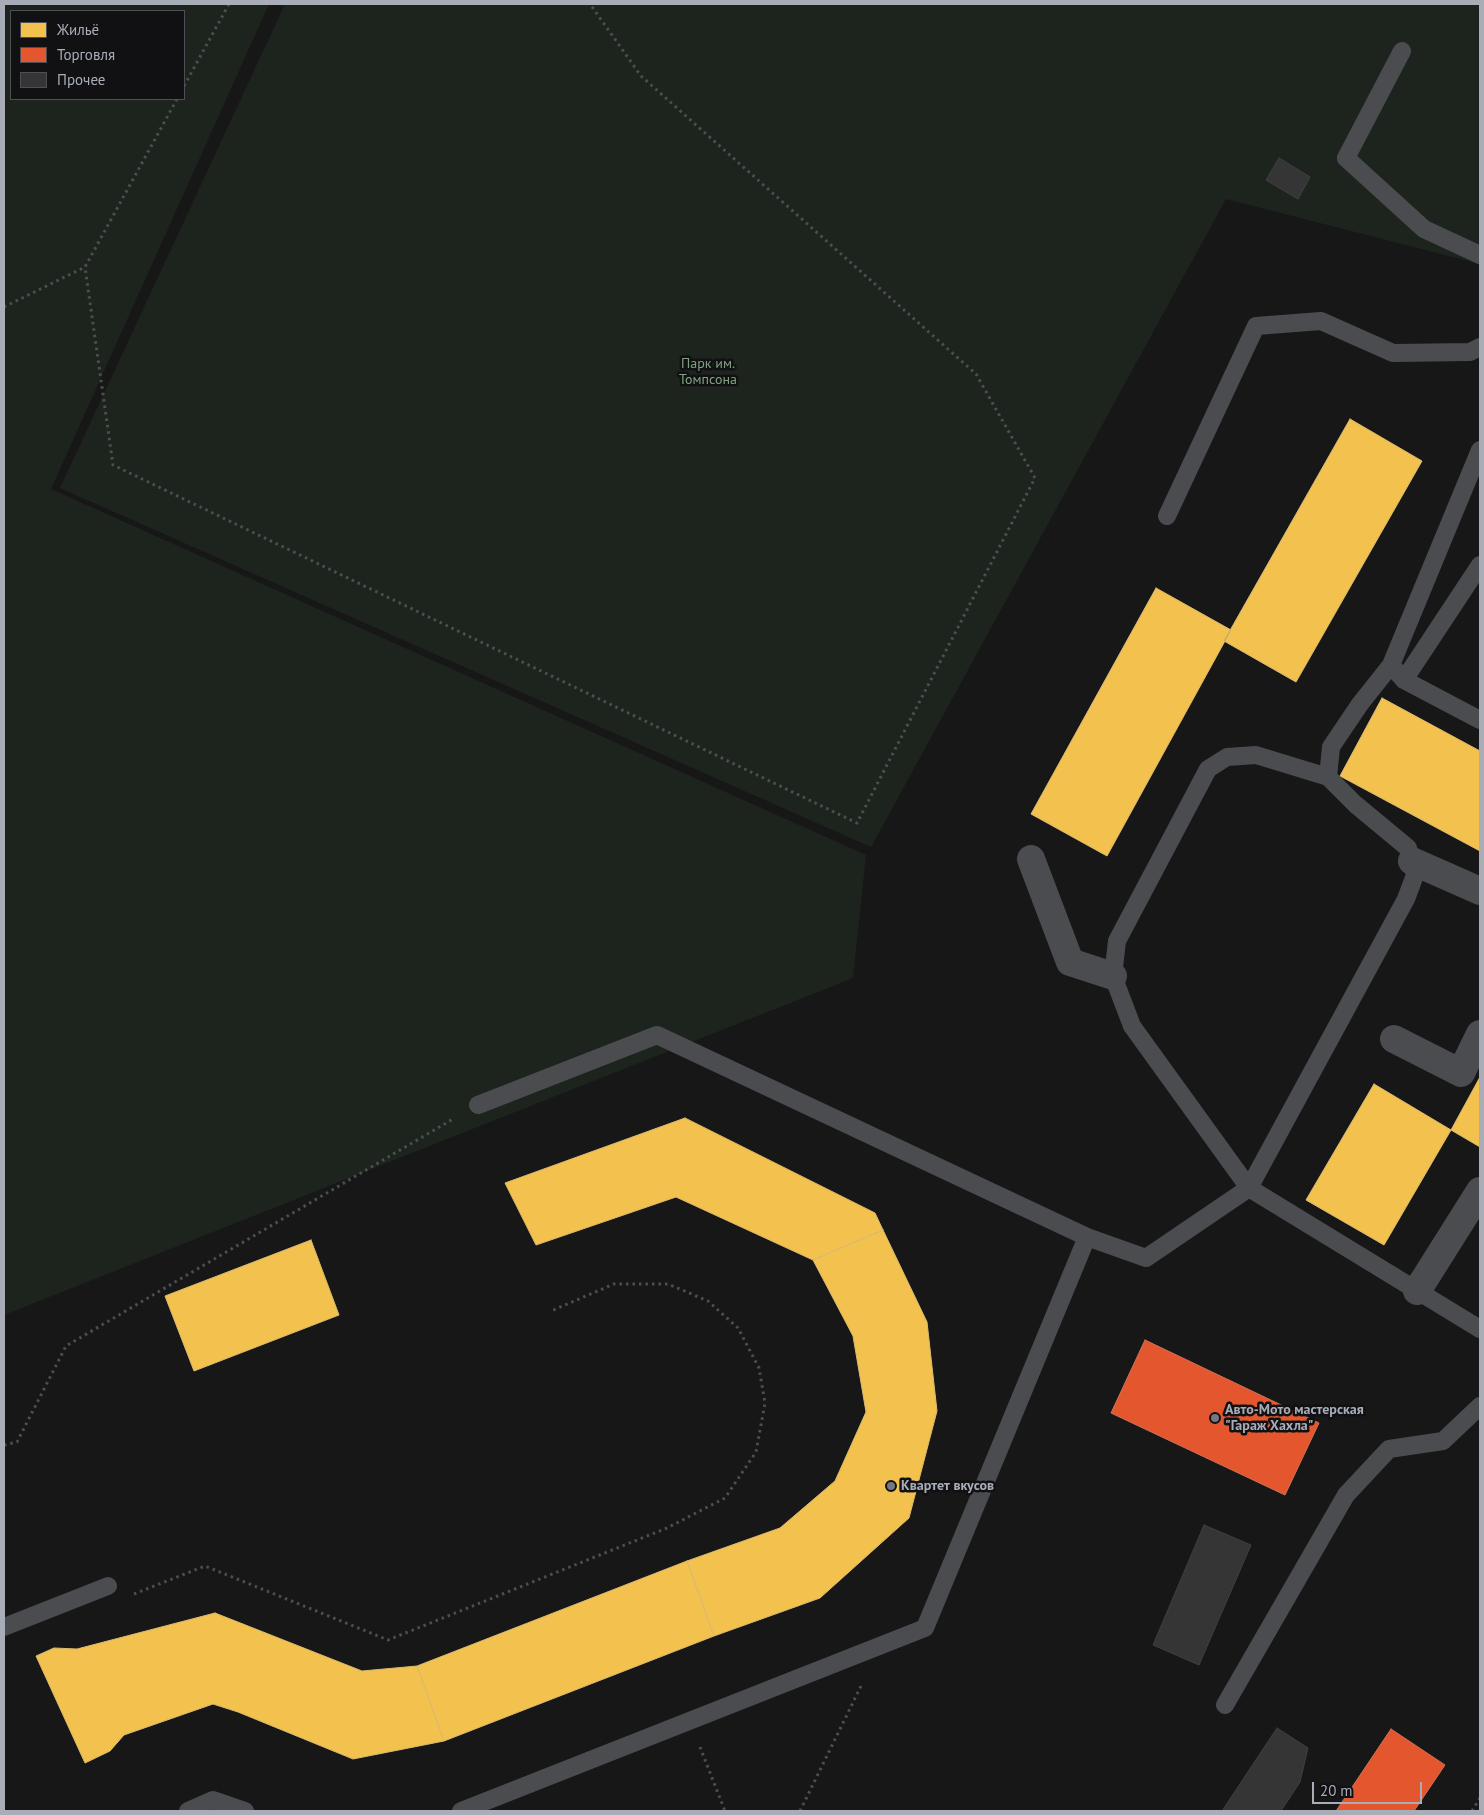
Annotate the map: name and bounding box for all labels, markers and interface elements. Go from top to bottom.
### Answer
legend [10,10,185,100]
text: Жильё [57,20,99,39]
text: Торговля [57,45,115,64]
text: Прочее [57,70,105,89]
park label: Парк им. Томпсона [679,356,737,388]
place label: Авто-Мото мастерская "Гараж Хахла" [1225,1402,1364,1434]
marker: Авто-Мото мастерская "Гараж Хахла" [1209,1412,1221,1424]
place label: Квартет вкусов [901,1478,994,1494]
marker: Квартет вкусов [885,1480,897,1492]
scale bar [1314,1772,1424,1804]
text: 20 m [1320,1781,1353,1800]

